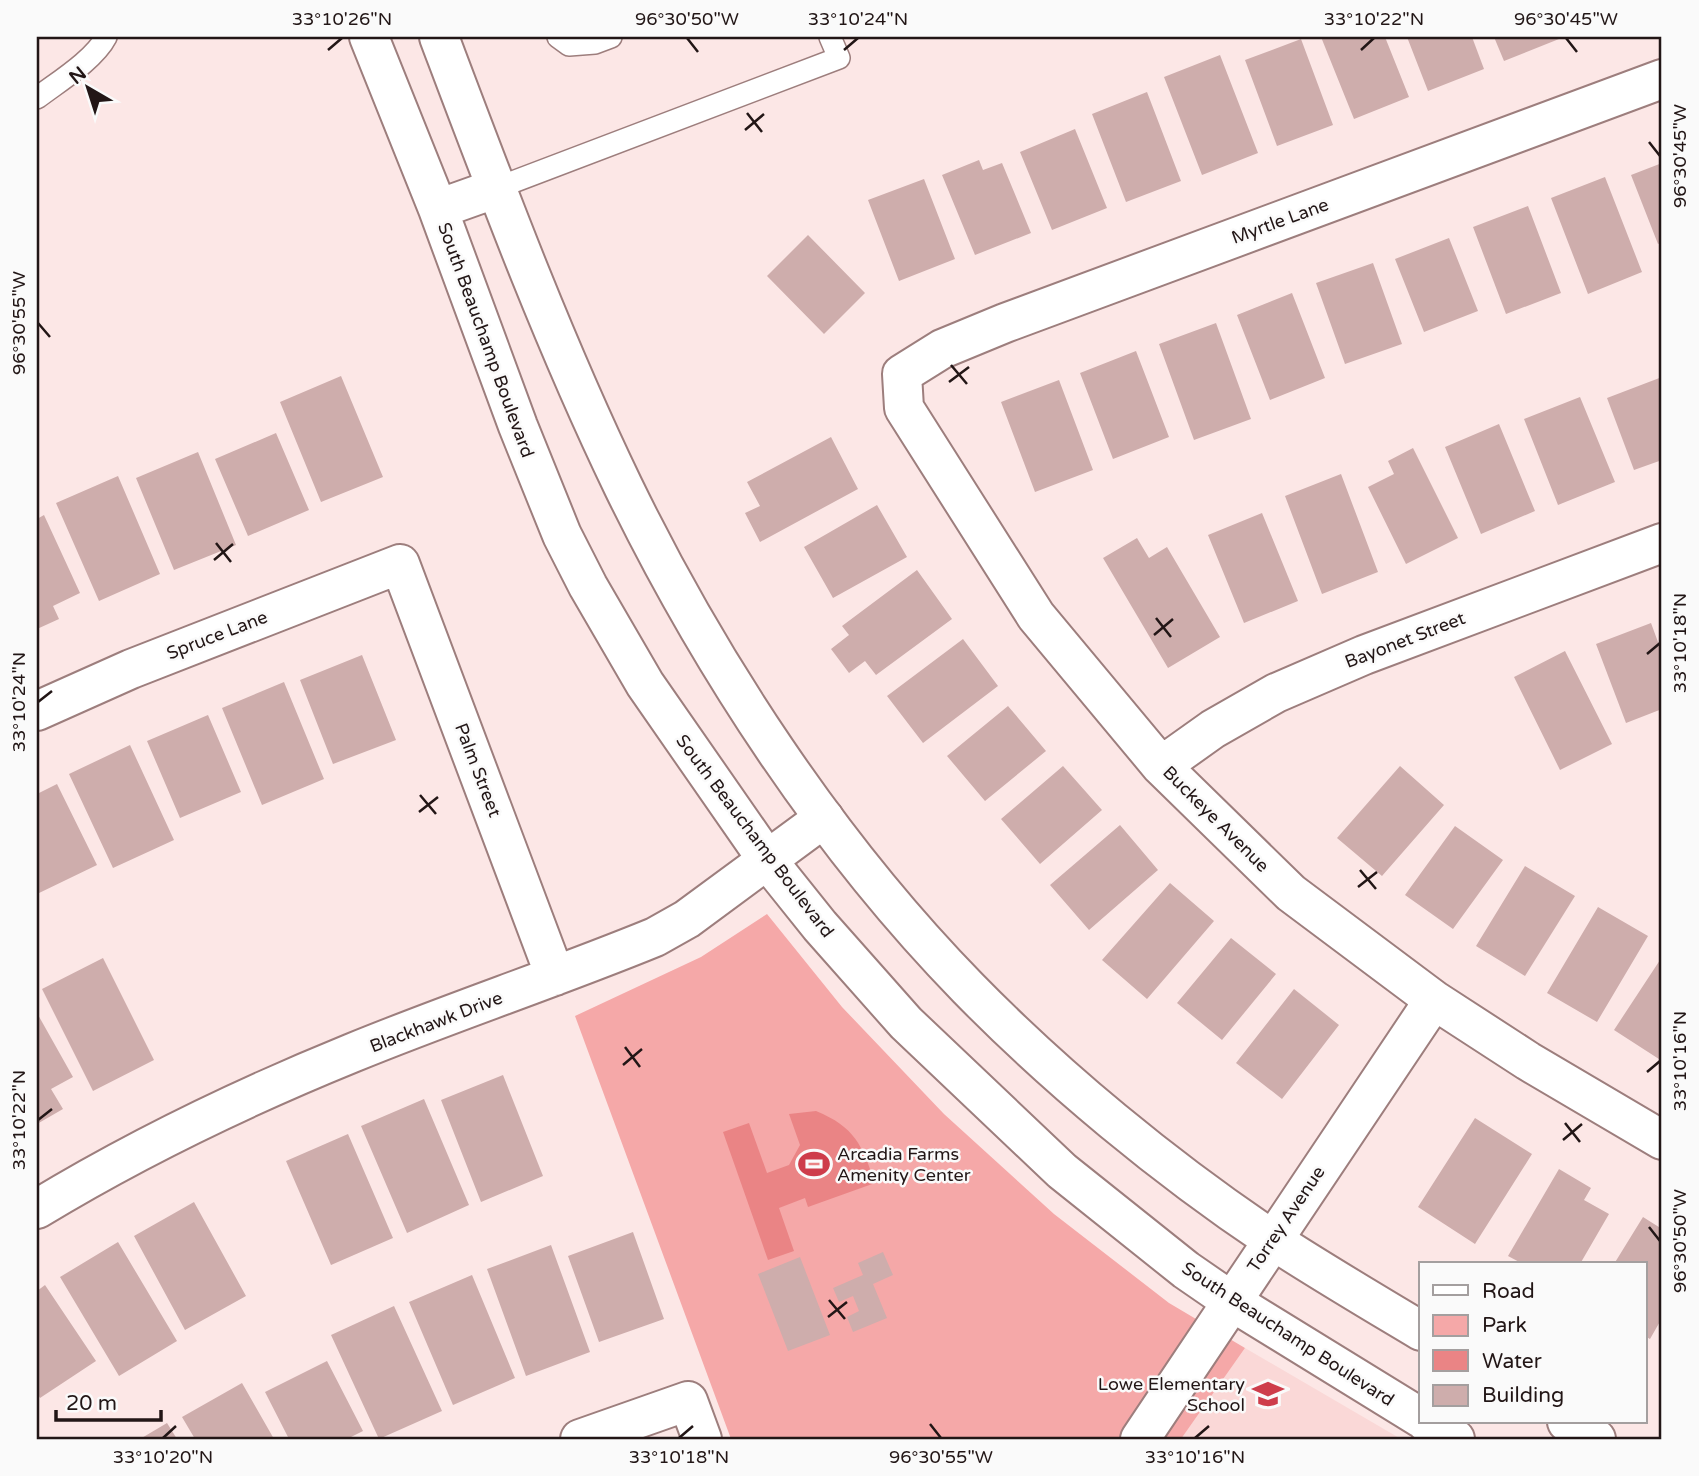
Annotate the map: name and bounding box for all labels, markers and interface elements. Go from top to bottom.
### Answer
text: 33°10'26"N [292,8,392,30]
text: 96°30'50"W [635,8,739,30]
text: 33°10'24"N [808,8,908,30]
text: 33°10'22"N [1324,8,1424,30]
text: 96°30'45"W [1514,8,1618,30]
north arrow [52,52,122,122]
text: N [65,62,91,89]
text: 96°30'45"W [1669,104,1691,208]
street label: Myrtle Lane [1228,193,1332,249]
street label: South Beauchamp Boulevard [433,219,539,461]
text: 96°30'55"W [8,271,30,375]
text: 33°10'18"N [1669,593,1691,693]
street label: Spruce Lane [163,606,271,664]
street label: Bayonet Street [1342,607,1468,673]
text: 33°10'24"N [8,652,30,752]
street label: Palm Street [450,720,506,820]
street label: South Beauchamp Boulevard [671,730,839,942]
street label: Buckeye Avenue [1158,761,1274,877]
street label: Blackhawk Drive [367,987,505,1057]
text: 33°10'16"N [1669,1011,1691,1111]
text: 33°10'22"N [8,1070,30,1170]
place label: Arcadia Farms Amenity Center [837,1143,971,1186]
sports icon: Arcadia Farms Amenity Center [797,1147,831,1181]
street label: Torrey Avenue [1242,1162,1330,1276]
text: 96°30'50"W [1669,1189,1691,1293]
street label: South Beauchamp Boulevard [1178,1257,1398,1411]
legend [1419,1262,1646,1424]
text: Road [1482,1279,1535,1304]
text: Park [1482,1313,1527,1338]
text: Water [1482,1349,1542,1374]
place label: Lowe Elementary School [1098,1373,1245,1416]
school or university icon: Lowe Elementary School [1251,1377,1285,1411]
scale bar [56,1378,161,1422]
text: Building [1482,1383,1564,1408]
text: 20 m [66,1391,117,1416]
text: 33°10'20"N [113,1446,213,1468]
text: 33°10'18"N [629,1446,729,1468]
text: 96°30'55"W [889,1446,993,1468]
text: 33°10'16"N [1145,1446,1245,1468]

